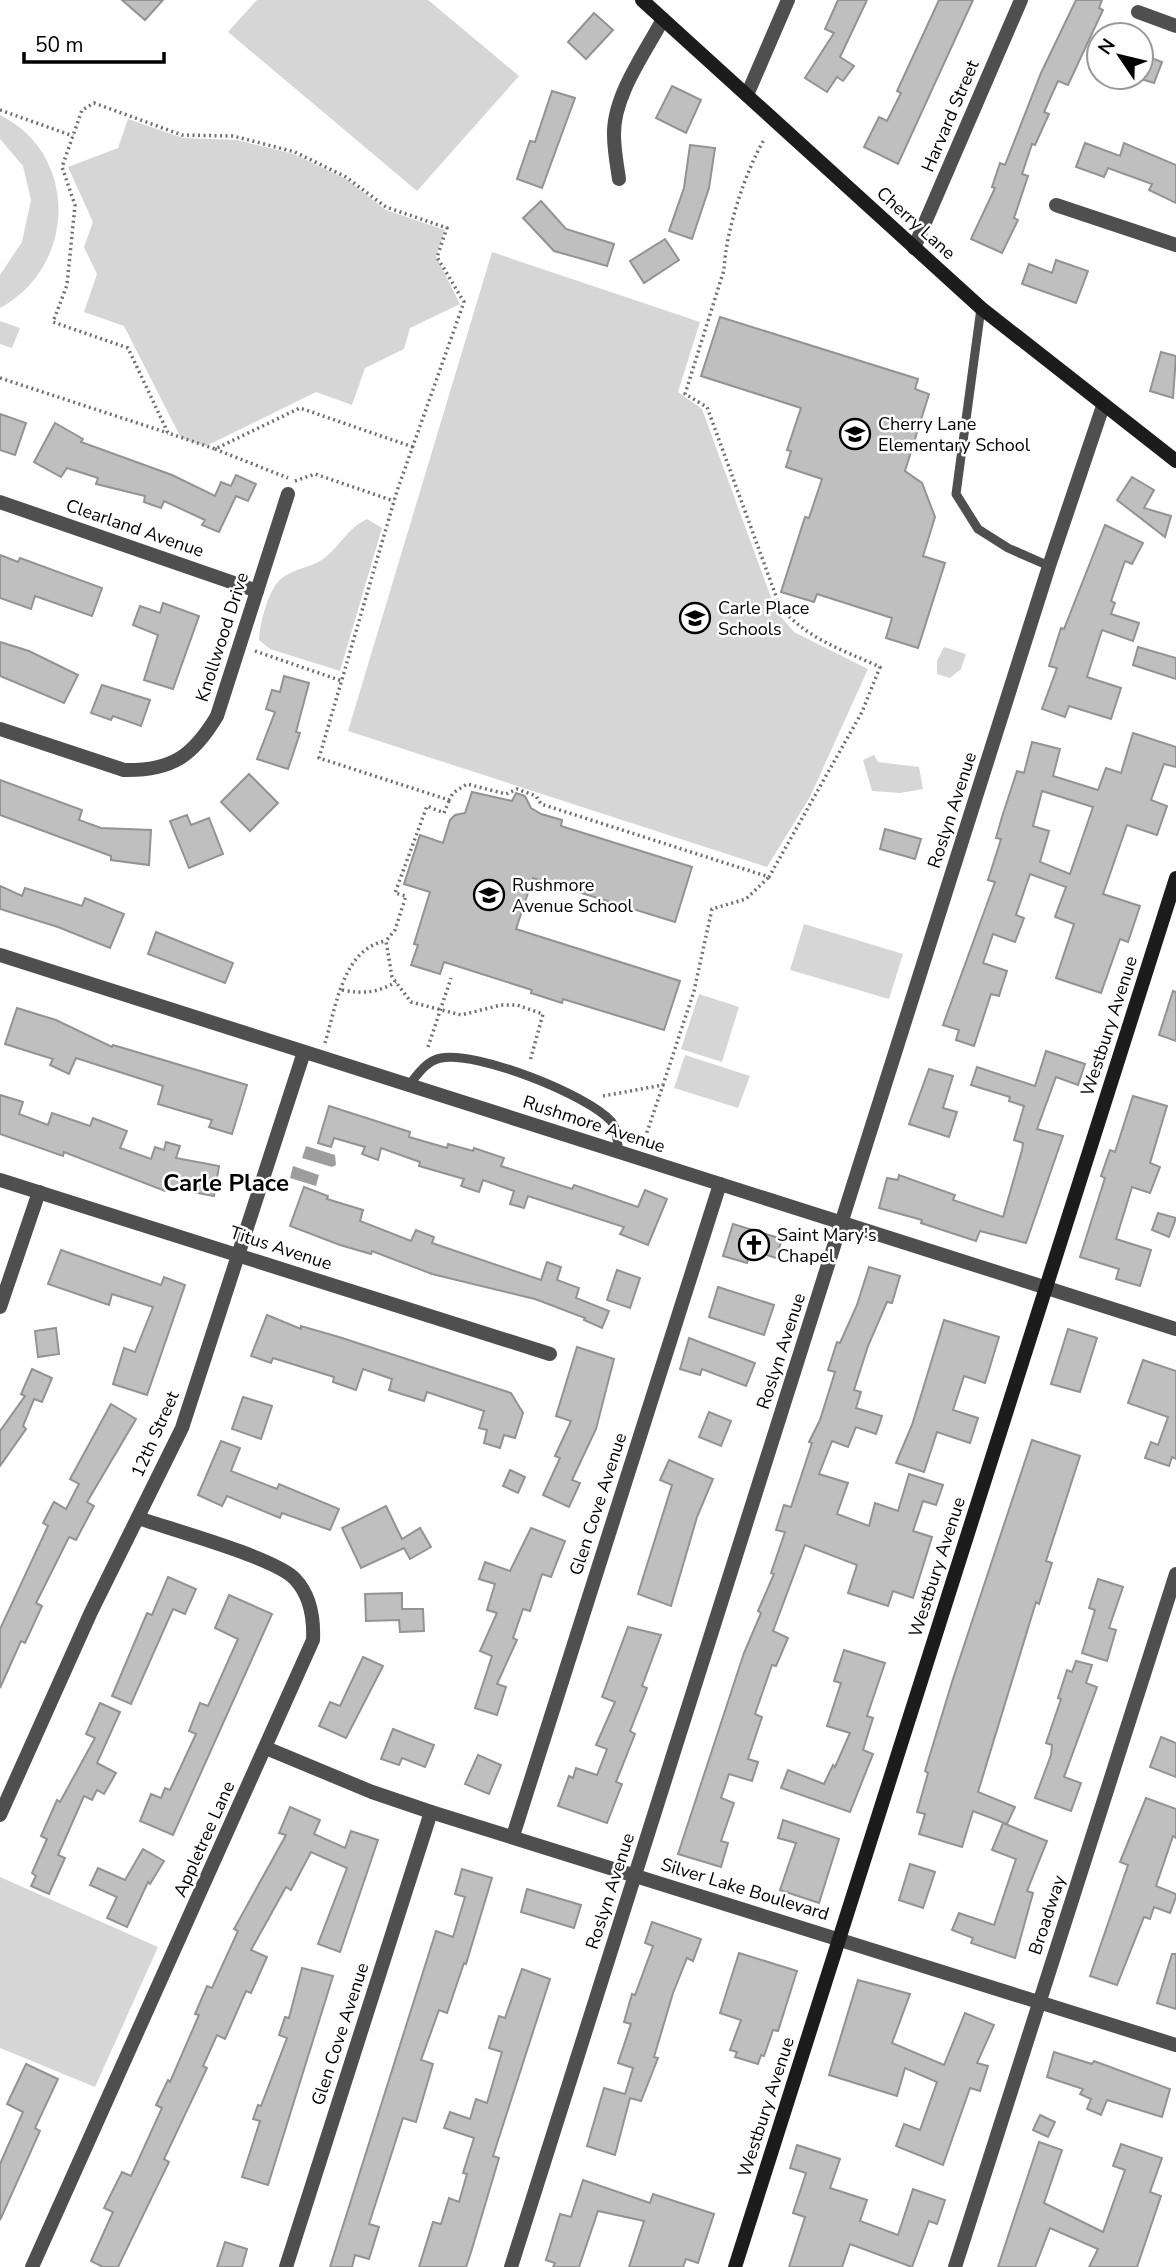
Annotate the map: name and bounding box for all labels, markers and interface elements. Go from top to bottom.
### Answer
scale bar [24,21,164,65]
north arrow [1085,21,1155,91]
text: 50 m [35,31,84,59]
text: N [1092,34,1122,60]
street label: Harvard Street [916,56,985,176]
street label: Cherry Lane [871,181,961,265]
place label: Cherry Lane Elementary School [878,412,1031,457]
school or university icon: Cherry Lane Elementary School [838,417,872,451]
street label: Clearland Avenue [63,493,207,563]
street label: Knollwood Drive [190,569,254,705]
place label: Carle Place Schools [718,596,809,641]
school or university icon: Carle Place Schools [678,601,712,635]
street label: Roslyn Avenue [922,749,982,871]
place label: Rushmore Avenue School [512,873,634,918]
school or university icon: Rushmore Avenue School [472,878,506,912]
street label: Westbury Avenue [1075,953,1143,1099]
street label: Rushmore Avenue [520,1090,668,1158]
district label: Carle Place [163,1167,289,1199]
street label: Titus Avenue [227,1220,335,1276]
place label: Saint Mary's Chapel [777,1223,877,1268]
church icon: Saint Mary's Chapel [737,1228,771,1262]
street label: Roslyn Avenue [751,1290,811,1412]
street label: 12th Street [125,1387,185,1481]
street label: Glen Cove Avenue [564,1430,632,1578]
street label: Westbury Avenue [903,1494,971,1640]
street label: Appletree Lane [168,1777,240,1901]
street label: Roslyn Avenue [580,1830,640,1952]
street label: Silver Lake Boulevard [658,1852,832,1926]
street label: Broadway [1023,1871,1071,1958]
street label: Glen Cove Avenue [306,1960,374,2108]
street label: Westbury Avenue [732,2034,800,2180]

